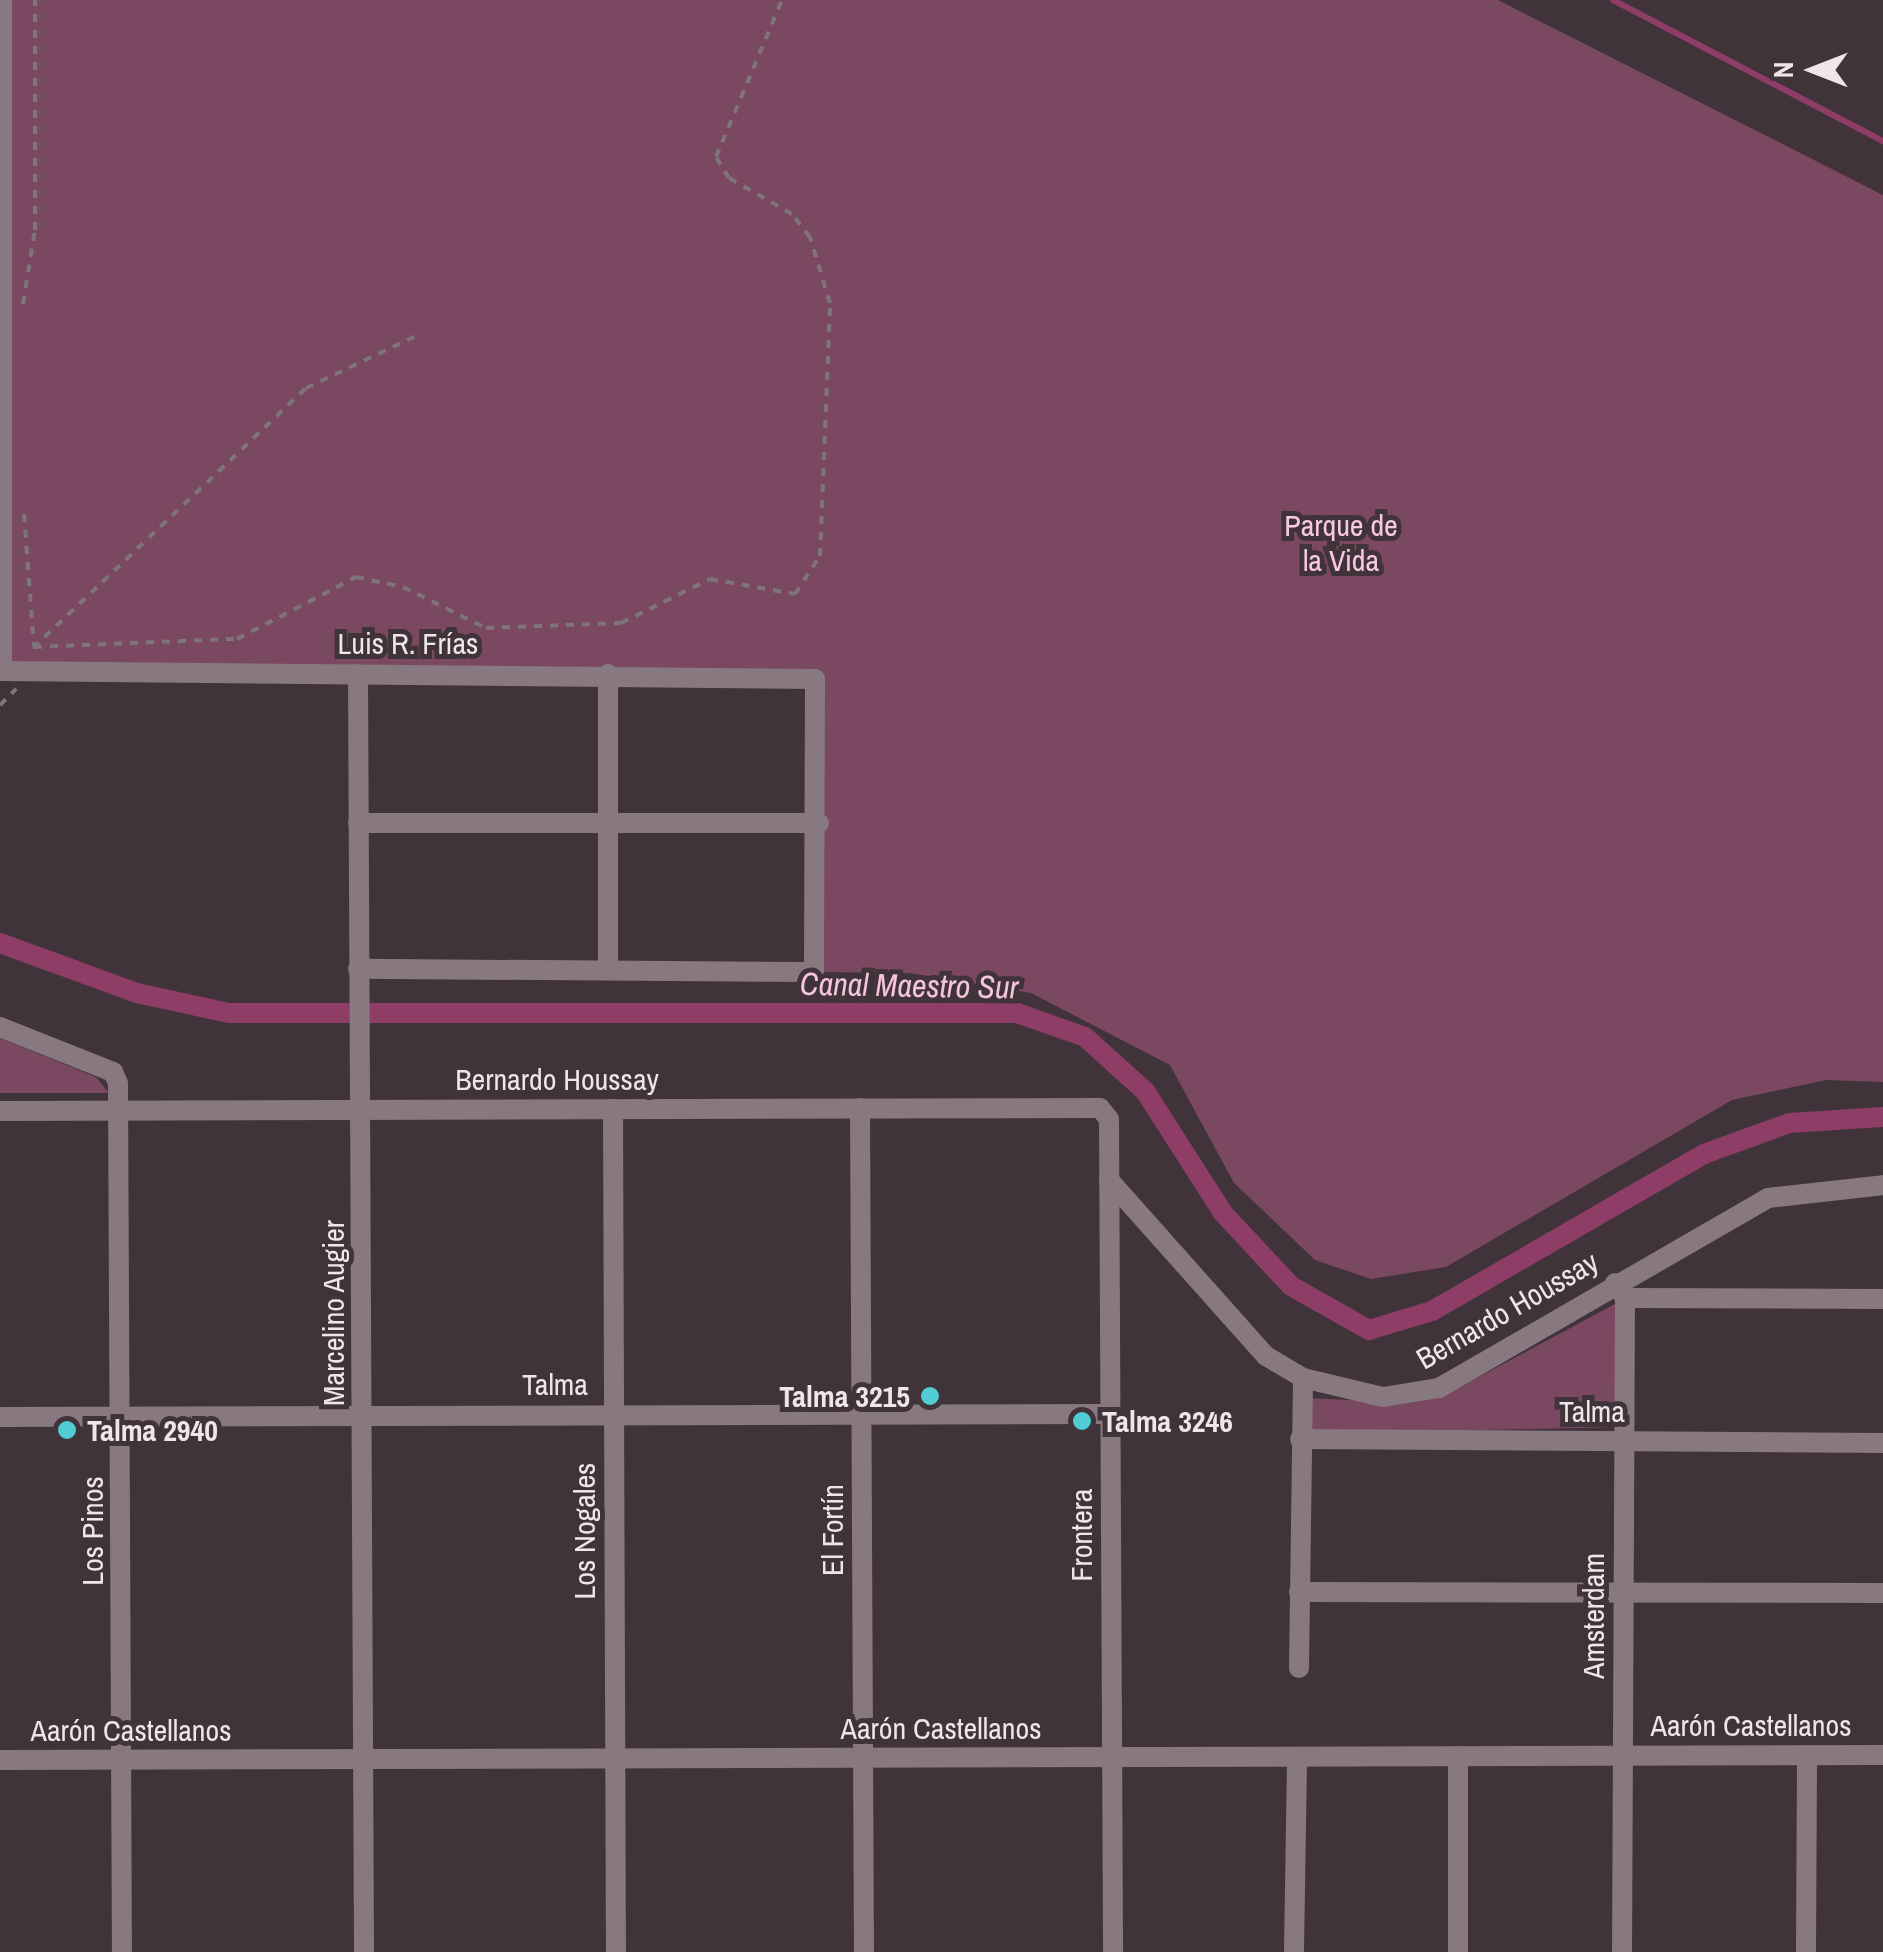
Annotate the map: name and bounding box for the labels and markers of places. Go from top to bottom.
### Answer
place label: Talma 3215 [779,1378,910,1414]
marker: Talma 3215 [919,1385,941,1407]
place label: Talma 3246 [1102,1403,1233,1439]
marker: Talma 3246 [1071,1410,1093,1432]
place label: Talma 2940 [87,1412,218,1448]
marker: Talma 2940 [56,1419,78,1441]

